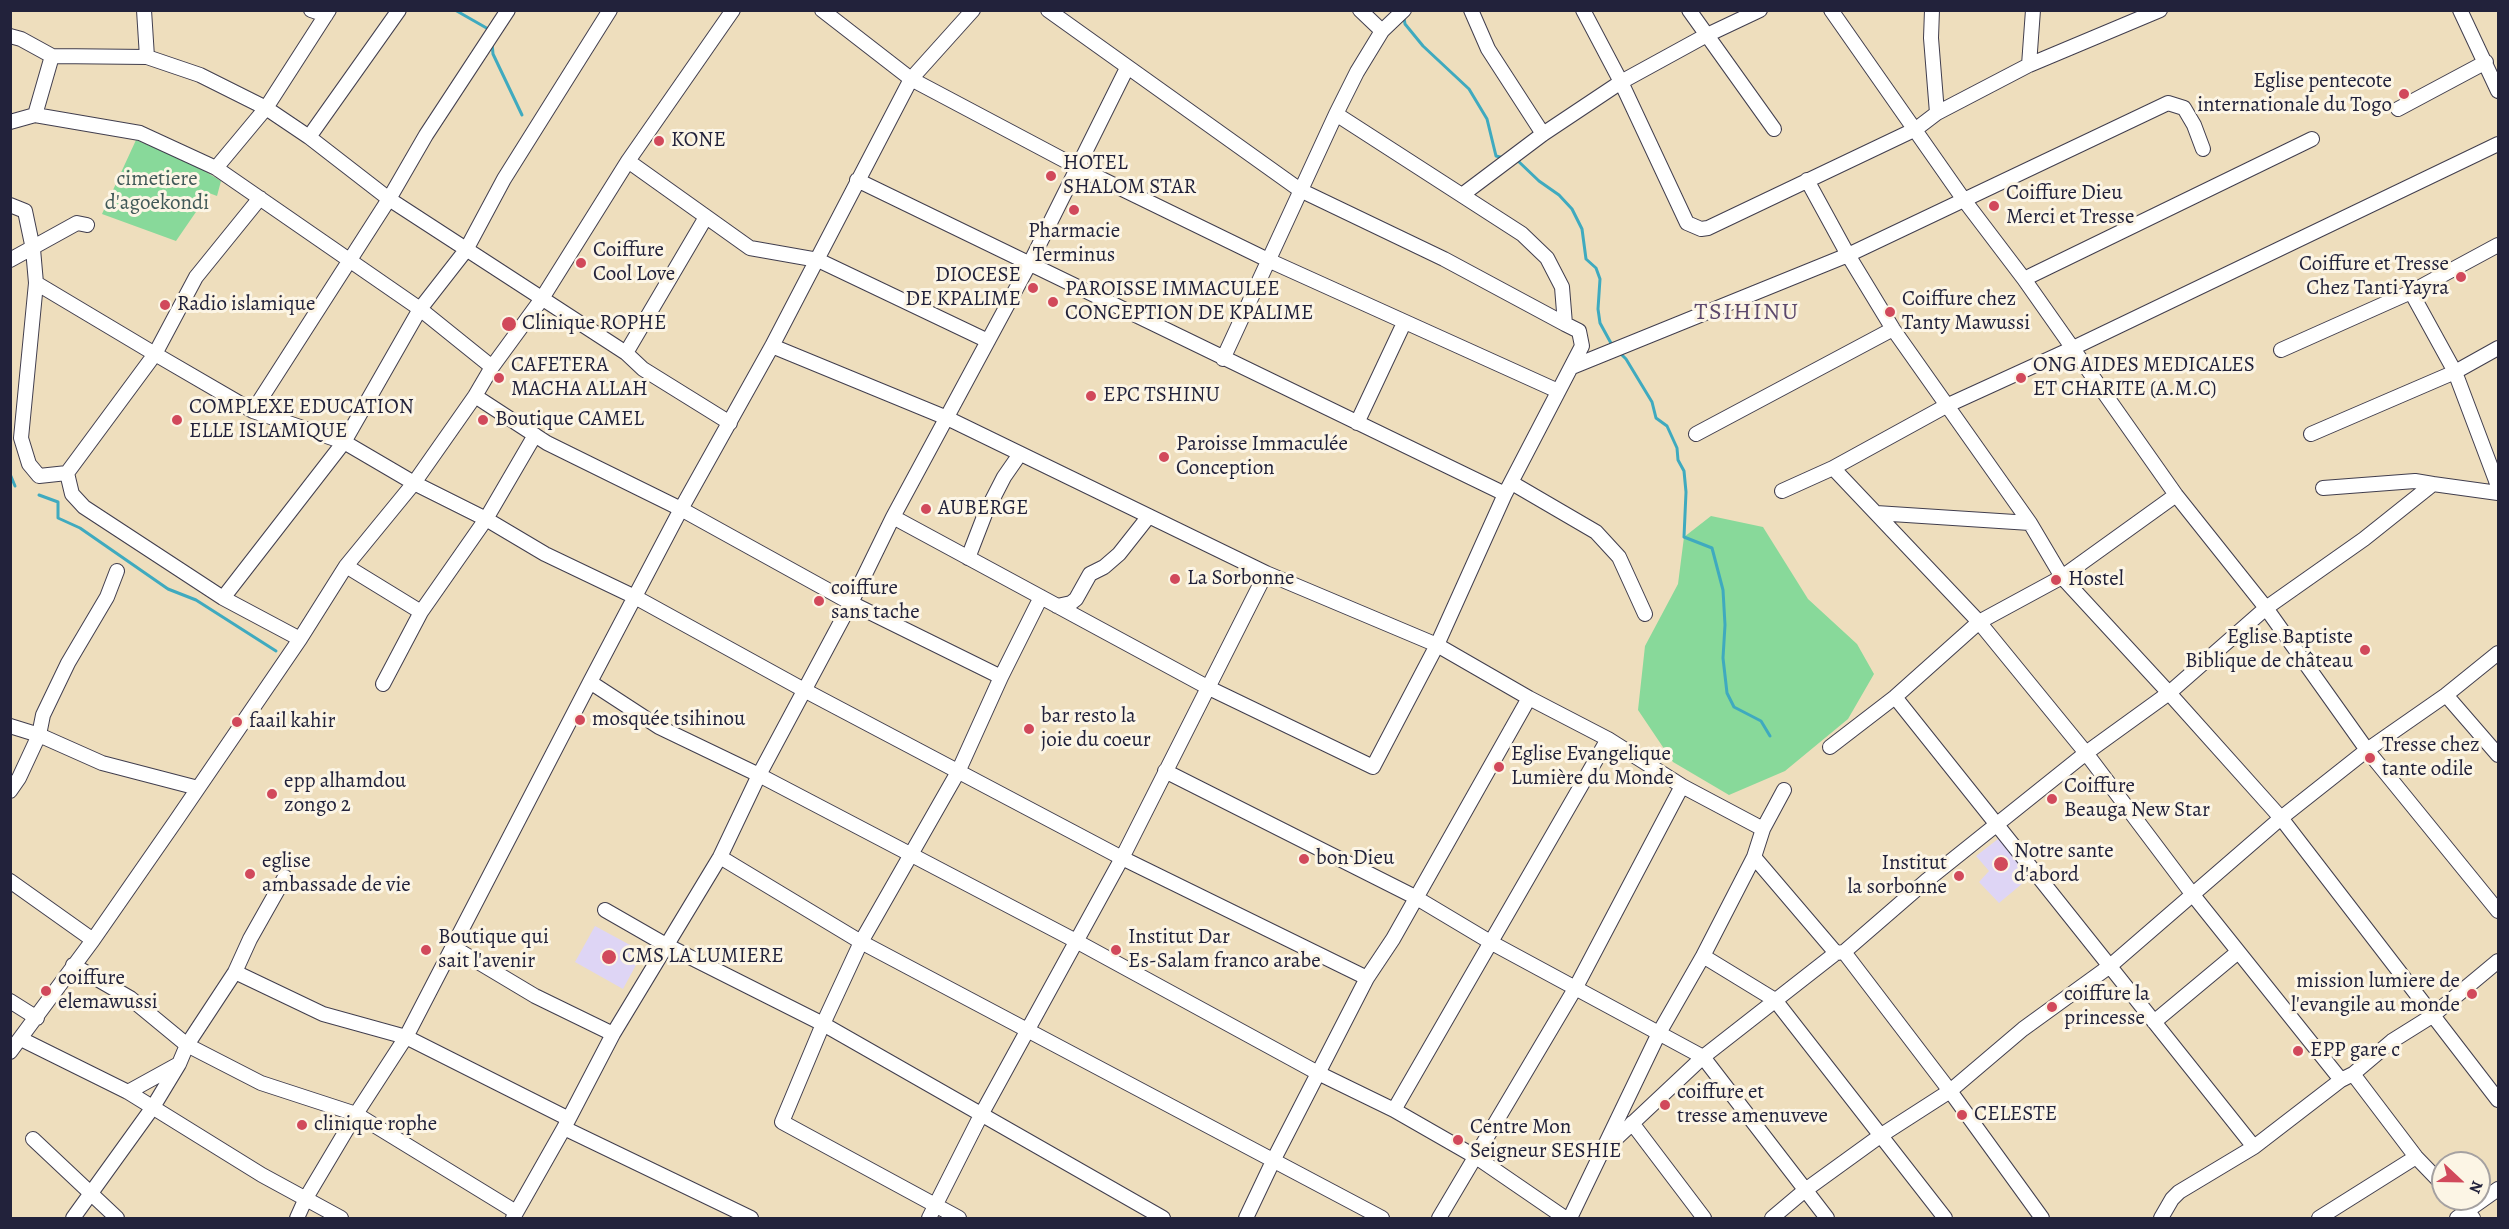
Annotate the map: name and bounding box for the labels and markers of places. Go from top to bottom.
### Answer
place label: Eglise pentecote internationale du Togo [2197,69,2392,119]
marker: Eglise pentecote internationale du Togo [2397,87,2411,101]
place label: KONE [671,128,726,154]
marker: KONE [652,134,666,148]
place label: HOTEL SHALOM STAR [1063,151,1196,201]
marker: HOTEL SHALOM STAR [1044,169,1058,183]
place label: Coiffure Dieu Merci et Tresse [2006,181,2134,231]
marker: Coiffure Dieu Merci et Tresse [1987,199,2001,213]
marker: Pharmacie Terminus [1067,203,1081,217]
place label: Pharmacie Terminus [1028,219,1120,269]
place label: Coiffure Cool Love [593,238,675,288]
place label: Coiffure et Tresse Chez Tanti Yayra [2299,252,2449,302]
marker: Coiffure Cool Love [574,256,588,270]
place label: DIOCESE DE KPALIME [905,263,1021,313]
marker: Coiffure et Tresse Chez Tanti Yayra [2454,270,2468,284]
place label: PAROISSE IMMACULEE CONCEPTION DE KPALIME [1065,277,1313,327]
marker: DIOCESE DE KPALIME [1026,281,1040,295]
place label: Coiffure chez Tanty Mawussi [1902,287,2030,337]
place label: Radio islamique [177,292,315,318]
marker: PAROISSE IMMACULEE CONCEPTION DE KPALIME [1046,295,1060,309]
marker: Radio islamique [158,298,172,312]
marker: Coiffure chez Tanty Mawussi [1883,305,1897,319]
place label: Clinique ROPHE [522,311,666,337]
marker: Clinique ROPHE [500,315,518,333]
place label: CAFETERA MACHA ALLAH [511,353,648,403]
place label: ONG AIDES MEDICALES ET CHARITE (A.M.C) [2033,353,2255,403]
marker: CAFETERA MACHA ALLAH [492,371,506,385]
marker: ONG AIDES MEDICALES ET CHARITE (A.M.C) [2014,371,2028,385]
place label: EPC TSHINU [1103,383,1220,409]
marker: EPC TSHINU [1084,389,1098,403]
place label: COMPLEXE EDUCATION ELLE ISLAMIQUE [189,395,414,445]
place label: Boutique CAMEL [495,407,644,433]
marker: COMPLEXE EDUCATION ELLE ISLAMIQUE [170,413,184,427]
marker: Boutique CAMEL [476,413,490,427]
place label: Paroisse Immaculée Conception [1176,432,1348,482]
marker: Paroisse Immaculée Conception [1157,450,1171,464]
place label: AUBERGE [938,496,1028,522]
marker: AUBERGE [919,502,933,516]
place label: La Sorbonne [1187,566,1294,592]
place label: Hostel [2068,567,2124,593]
marker: La Sorbonne [1168,572,1182,586]
marker: Hostel [2049,573,2063,587]
place label: coiffure sans tache [831,576,920,626]
marker: coiffure sans tache [812,594,826,608]
place label: Eglise Baptiste Biblique de château [2185,625,2353,675]
marker: Eglise Baptiste Biblique de château [2358,643,2372,657]
place label: bar resto la joie du coeur [1041,704,1151,754]
place label: mosquée tsihinou [592,707,745,733]
place label: faail kahir [249,709,335,735]
marker: mosquée tsihinou [573,713,587,727]
marker: faail kahir [230,715,244,729]
marker: bar resto la joie du coeur [1022,722,1036,736]
place label: Tresse chez tante odile [2382,733,2480,783]
place label: Eglise Evangelique Lumière du Monde [1511,742,1674,792]
marker: Tresse chez tante odile [2363,751,2377,765]
marker: Eglise Evangelique Lumière du Monde [1492,760,1506,774]
place label: epp alhamdou zongo 2 [284,769,406,819]
place label: Coiffure Beauga New Star [2064,774,2210,824]
marker: epp alhamdou zongo 2 [265,787,279,801]
marker: Coiffure Beauga New Star [2045,792,2059,806]
place label: Notre sante d'abord [2014,839,2114,889]
place label: bon Dieu [1316,846,1394,872]
place label: eglise ambassade de vie [262,849,411,899]
place label: Institut la sorbonne [1847,851,1947,901]
marker: bon Dieu [1297,852,1311,866]
marker: Notre sante d'abord [1992,855,2010,873]
marker: eglise ambassade de vie [243,867,257,881]
marker: Institut la sorbonne [1952,869,1966,883]
place label: Boutique qui sait l'avenir [438,925,549,975]
place label: Institut Dar Es-Salam franco arabe [1128,925,1321,975]
marker: Boutique qui sait l'avenir [419,943,433,957]
marker: Institut Dar Es-Salam franco arabe [1109,943,1123,957]
place label: CMS LA LUMIERE [622,944,784,970]
marker: CMS LA LUMIERE [600,948,618,966]
place label: coiffure elemawussi [58,966,158,1016]
place label: mission lumiere de l'evangile au monde [2291,969,2460,1019]
place label: coiffure la princesse [2064,982,2150,1032]
marker: coiffure elemawussi [39,984,53,998]
marker: mission lumiere de l'evangile au monde [2465,987,2479,1001]
marker: coiffure la princesse [2045,1000,2059,1014]
place label: EPP gare c [2310,1038,2400,1064]
marker: EPP gare c [2291,1044,2305,1058]
place label: coiffure et tresse amenuveve [1677,1080,1828,1130]
marker: coiffure et tresse amenuveve [1658,1098,1672,1112]
place label: CELESTE [1974,1102,2057,1128]
marker: CELESTE [1955,1108,1969,1122]
place label: clinique rophe [314,1112,437,1138]
place label: Centre Mon Seigneur SESHIE [1470,1115,1622,1165]
marker: clinique rophe [295,1118,309,1132]
marker: Centre Mon Seigneur SESHIE [1451,1133,1465,1147]

